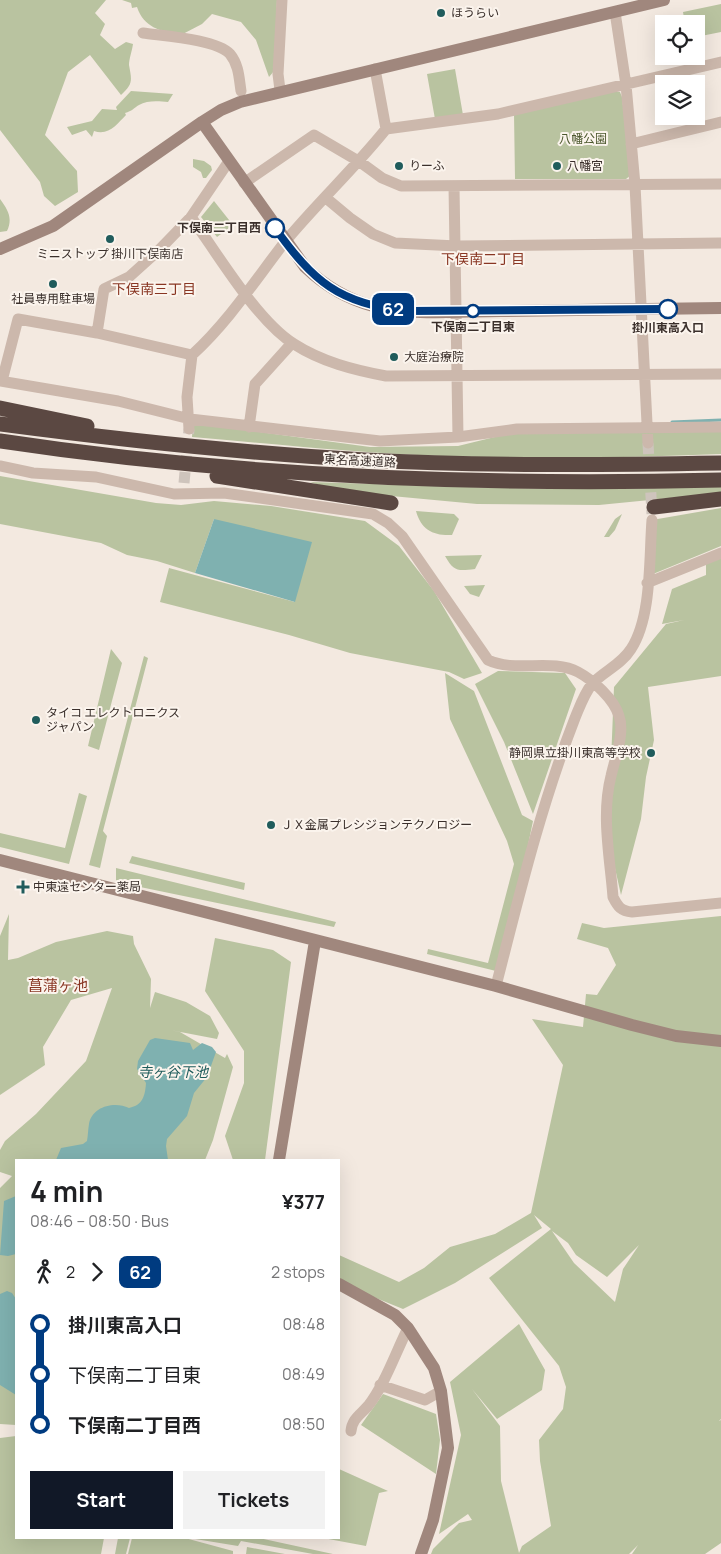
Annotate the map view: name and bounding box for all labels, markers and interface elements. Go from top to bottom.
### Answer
place label: ほうらい [451,4,499,21]
marker: ほうらい [435,7,447,19]
map controls [655,15,705,125]
button: locate [655,15,705,65]
button: layers [655,75,705,125]
park label: 八幡公園 [559,130,607,147]
place label: りーふ [409,157,445,174]
place label: 八幡宮 [567,157,603,174]
marker: りーふ [393,160,405,172]
marker: 八幡宮 [551,160,563,172]
marker: 下俣南二丁目西 [265,218,285,238]
place label: 下俣南二丁目西 [177,219,261,236]
marker: ミニストップ 掛川下俣南店 [104,233,116,245]
place label: ミニストップ 掛川下俣南店 [37,245,183,262]
district label: 下俣南二丁目 [441,249,525,268]
marker: 社員専用駐車場 [47,278,59,290]
district label: 下俣南三丁目 [112,279,196,298]
place label: 社員専用駐車場 [11,290,95,307]
line badge: 62 [370,293,416,325]
text: 62 [382,297,404,321]
marker: 掛川東高入口 [658,299,678,319]
marker: 下俣南二丁目東 [466,304,480,318]
place label: 下俣南二丁目東 [431,318,515,335]
place label: 掛川東高入口 [632,319,704,336]
place label: 大庭治療院 [404,348,464,365]
marker: 大庭治療院 [388,351,400,363]
street label: 東名高速道路 [324,450,396,471]
place label: タイコ エレクトロニクス ジャパン [46,704,180,735]
marker: タイコ エレクトロニクス ジャパン [30,714,42,726]
place label: 静岡県立掛川東高等学校 [509,744,641,761]
marker: 静岡県立掛川東高等学校 [645,747,657,759]
place label: ＪＸ金属プレシジョンテクノロジー [281,816,472,833]
marker: ＪＸ金属プレシジョンテクノロジー [265,819,277,831]
place label: 中東遠センター薬局 [33,878,141,895]
marker: 中東遠センター薬局 [17,881,29,893]
district label: 菖蒲ヶ池 [28,975,88,996]
water label: 寺ヶ谷下池 [138,1062,210,1081]
text: 4 min [30,1172,103,1210]
text: ¥377 [282,1189,325,1215]
text: 08:46 – 08:50 · Bus [30,1210,169,1232]
icon: walk [30,1258,58,1286]
icon: forward [83,1258,111,1286]
text: 62 [129,1260,151,1284]
text: 2 [66,1261,75,1283]
text: 2 stops [271,1261,325,1283]
text: 掛川東高入口 [68,1312,182,1338]
text: 08:48 [282,1313,325,1335]
text: 下俣南二丁目東 [68,1362,201,1388]
text: 08:49 [282,1363,325,1385]
text: 下俣南二丁目西 [68,1412,201,1438]
text: 08:50 [282,1413,325,1435]
button: Start [30,1471,173,1529]
button: Tickets [183,1471,325,1529]

